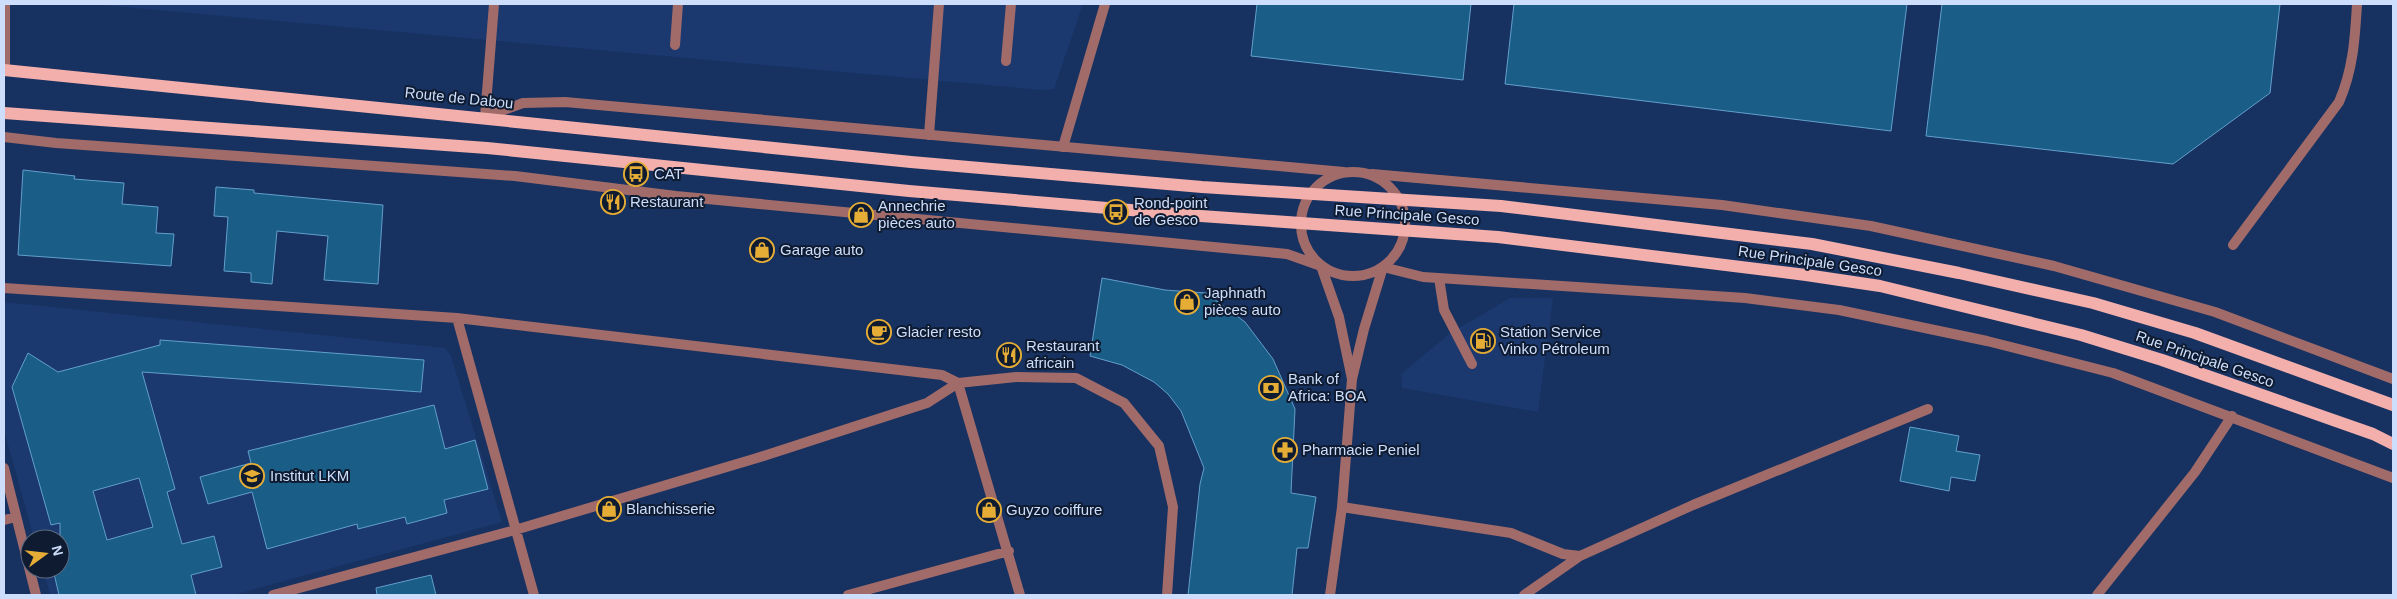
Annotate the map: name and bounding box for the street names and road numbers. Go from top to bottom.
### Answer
street label: Route de Dabou [404,83,514,112]
street label: Rue Principale Gesco [1334,201,1480,228]
street label: Rue Principale Gesco [1737,242,1883,279]
street label: Rue Principale Gesco [2134,327,2277,390]

